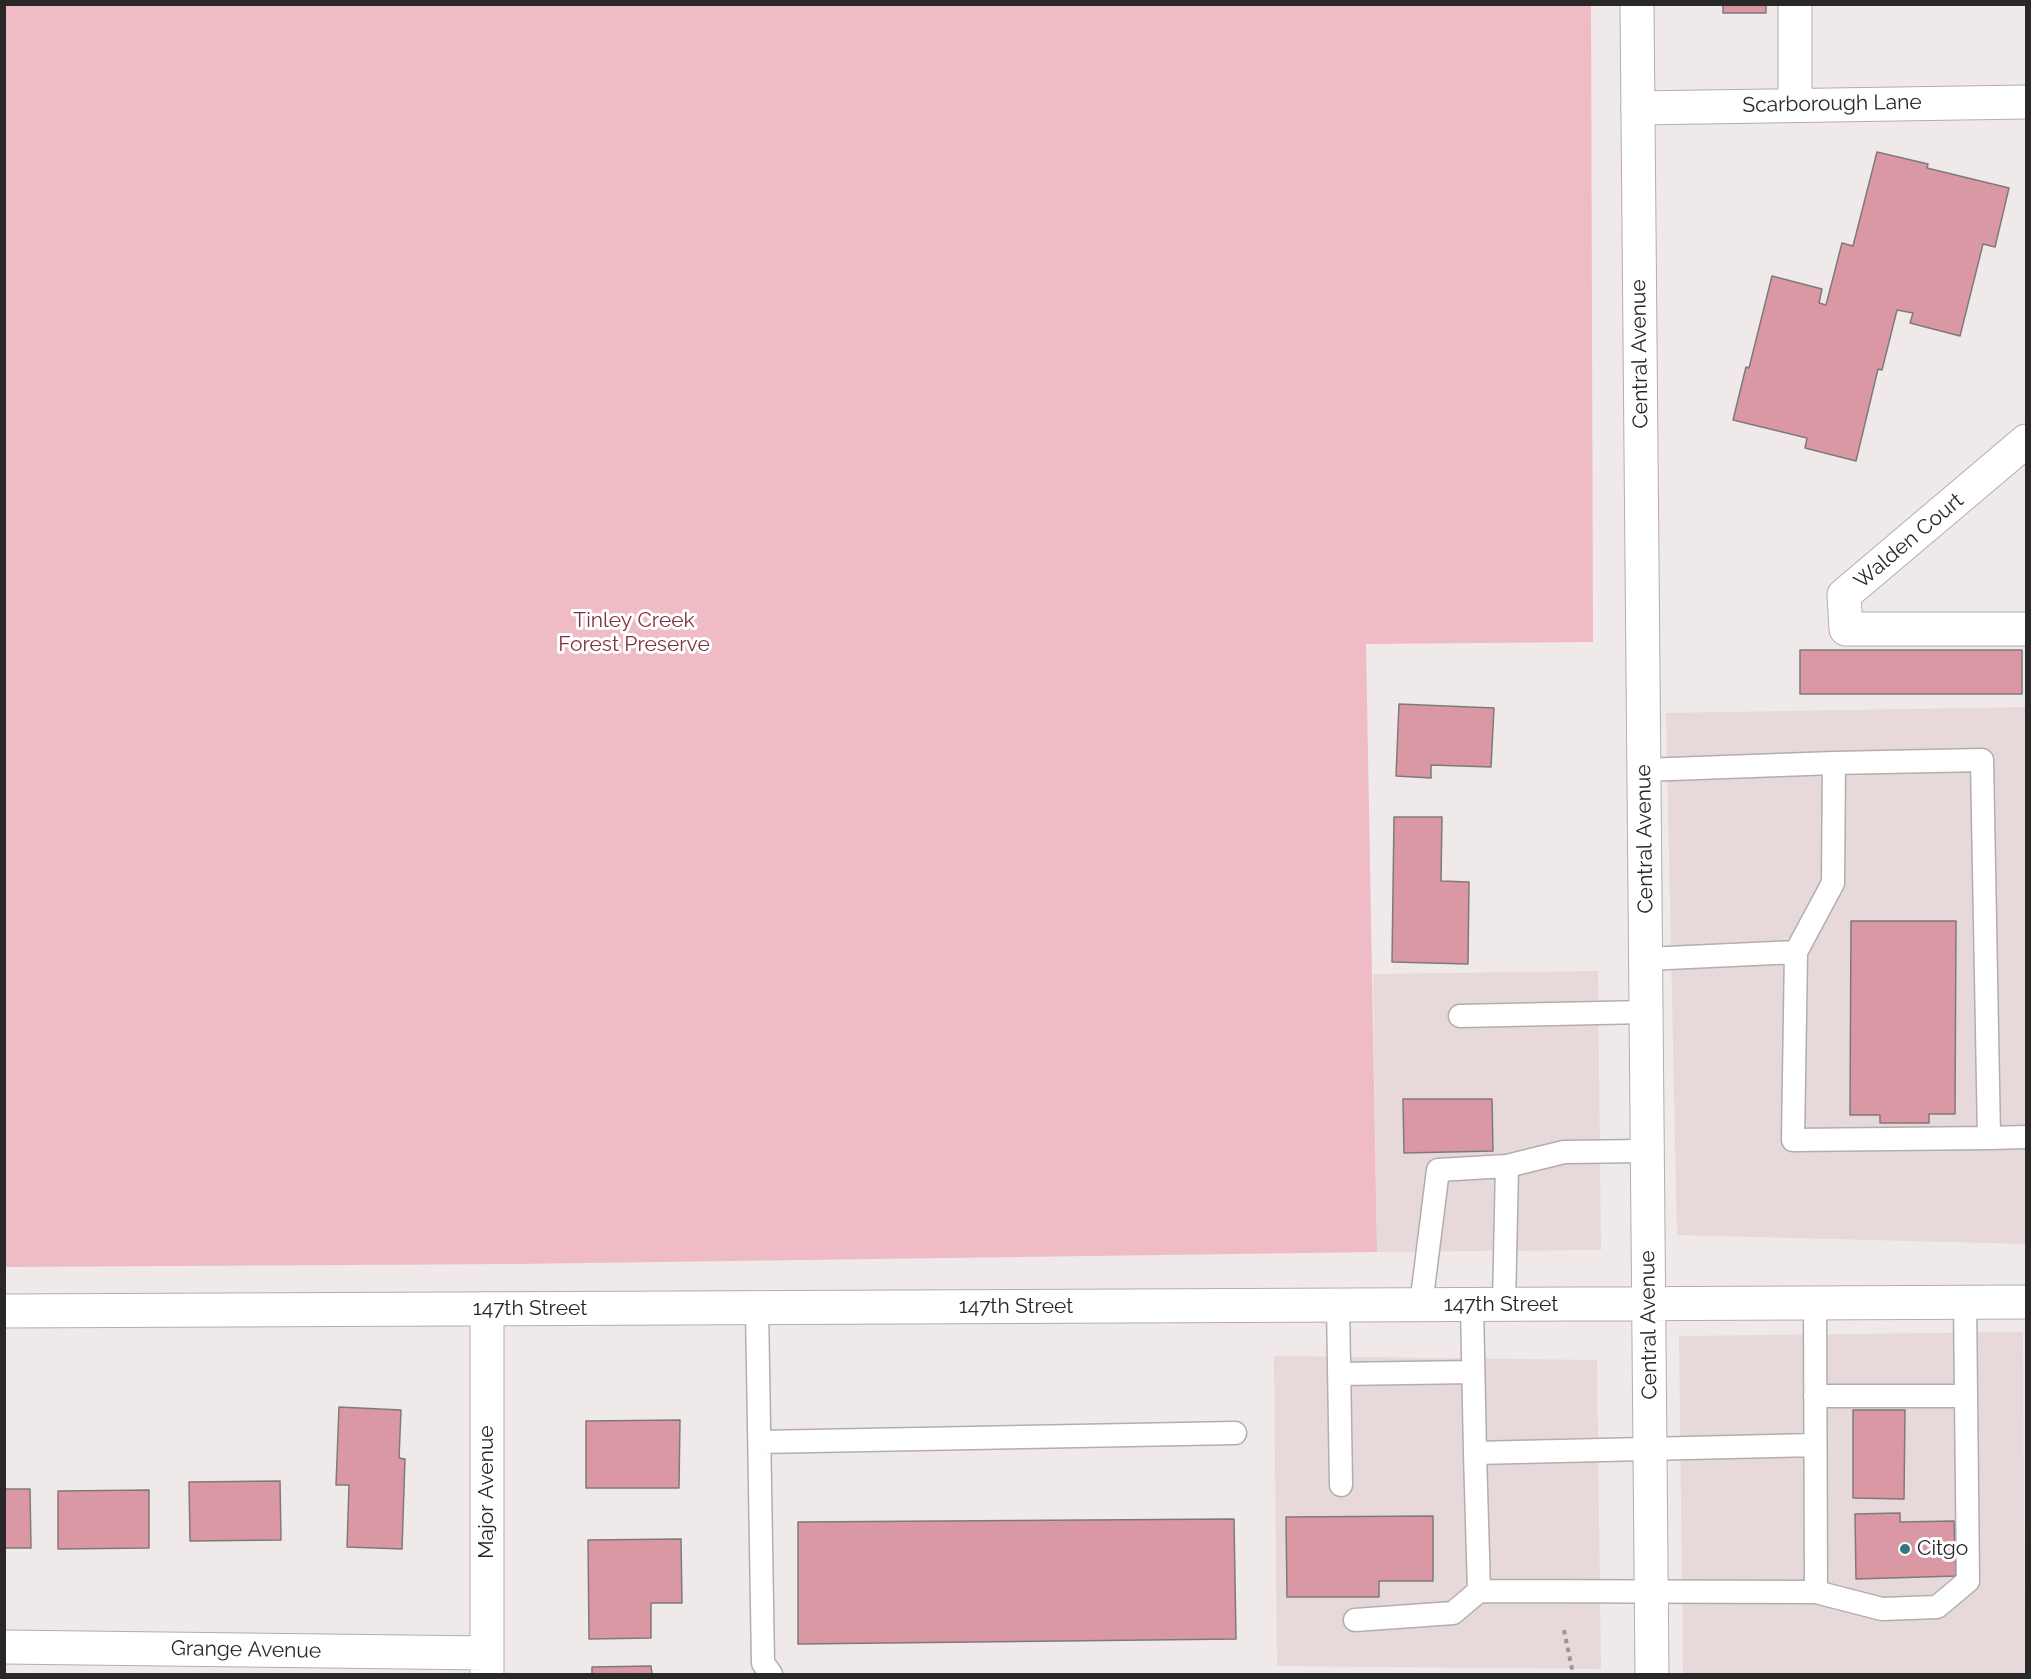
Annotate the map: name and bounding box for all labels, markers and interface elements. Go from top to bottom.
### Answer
street label: Scarborough Lane [1742,90,1922,118]
street label: Central Avenue [1626,279,1654,429]
street label: Walden Court [1849,488,1969,594]
park label: Tinley Creek Forest Preserve [558,608,710,658]
street label: Central Avenue [1631,764,1659,914]
street label: Central Avenue [1635,1250,1663,1400]
street label: 147th Street [1444,1292,1558,1318]
street label: 147th Street [959,1294,1073,1320]
street label: 147th Street [473,1296,587,1322]
street label: Major Avenue [474,1425,500,1559]
place label: Citgo [1917,1536,1968,1562]
marker: Citgo [1898,1542,1912,1556]
street label: Grange Avenue [171,1636,321,1664]

